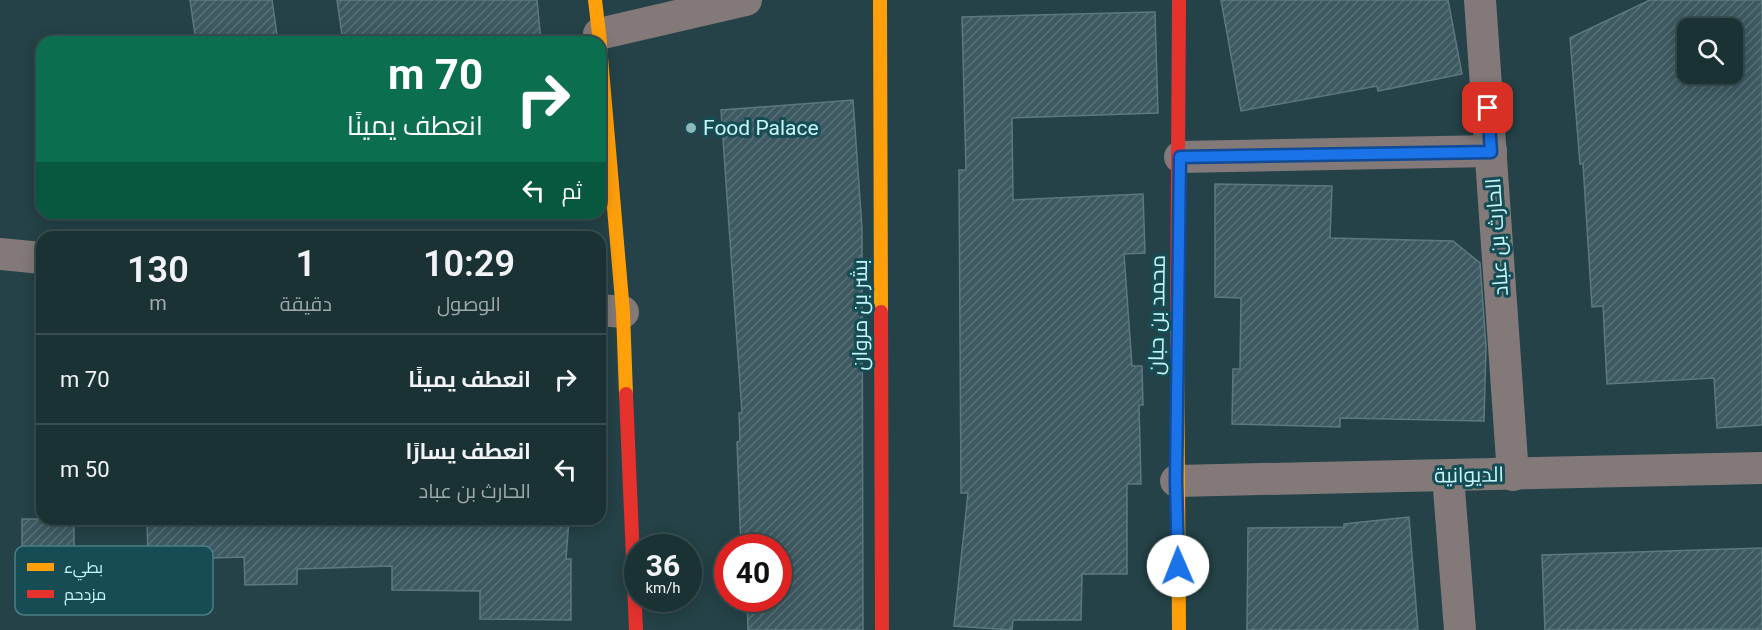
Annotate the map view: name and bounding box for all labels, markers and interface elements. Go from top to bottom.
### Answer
map controls [1677,18,1743,84]
button: search [1677,18,1743,84]
text: 70 m [388,50,483,99]
icon: right [504,60,582,138]
pin [1462,82,1513,133]
icon: arrive [1471,91,1504,124]
text: انعطف يمينًا [347,110,483,142]
place label: Food Palace [703,116,819,140]
marker: Food Palace [684,121,698,135]
icon: left [517,174,550,207]
street label: الحارث بن عباد [1481,177,1514,297]
text: ثم [562,179,582,204]
text: 1 [296,243,316,285]
text: 10:29 [423,243,515,285]
text: 130 [127,249,189,291]
street label: محمد بن حبان [1144,255,1171,375]
street label: بشر بن مروان [848,259,873,371]
text: m [149,291,167,315]
text: دقيقة [280,292,332,316]
text: الوصول [437,292,501,316]
icon: right [549,363,582,396]
text: 70 m [60,367,110,392]
text: انعطف يمينًا [408,367,531,392]
text: انعطف يسارًا [406,439,531,464]
icon: left [549,453,582,486]
text: 50 m [60,457,110,482]
street label: الديوانية [1434,462,1504,488]
text: الحارث بن عباد [419,479,531,503]
speed limit sign: 40 [714,534,792,612]
position arrow [1146,534,1210,598]
legend [15,546,213,615]
text: 36 [646,548,680,583]
text: بطيء [64,558,103,581]
text: km/h [645,579,681,597]
text: مزدحم [64,585,106,606]

